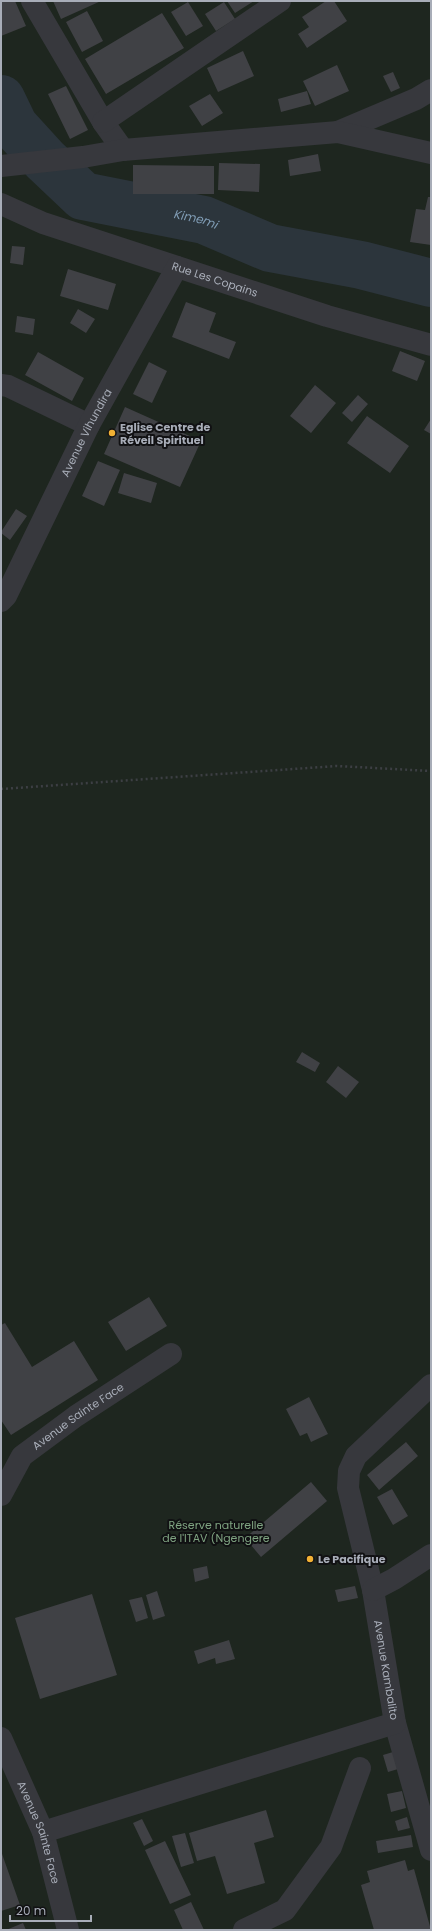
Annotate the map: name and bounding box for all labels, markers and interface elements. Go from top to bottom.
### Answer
water label: Kimemi [173,205,222,234]
street label: Rue Les Copains [170,258,260,301]
street label: Avenue Vihundira [57,386,116,480]
place label: Eglise Centre de Réveil Spirituel [120,419,210,448]
marker: Eglise Centre de Réveil Spirituel [107,428,117,438]
street label: Avenue Sainte Face [29,1379,127,1454]
park label: Réserve naturelle de l'ITAV (Ngengere [162,1517,270,1546]
place label: Le Pacifique [318,1551,386,1567]
marker: Le Pacifique [305,1554,315,1564]
street label: Avenue Kambalito [370,1619,402,1721]
street label: Avenue Sainte Face [13,1778,64,1886]
scale bar [10,1897,91,1923]
text: 20 m [16,1902,46,1919]

